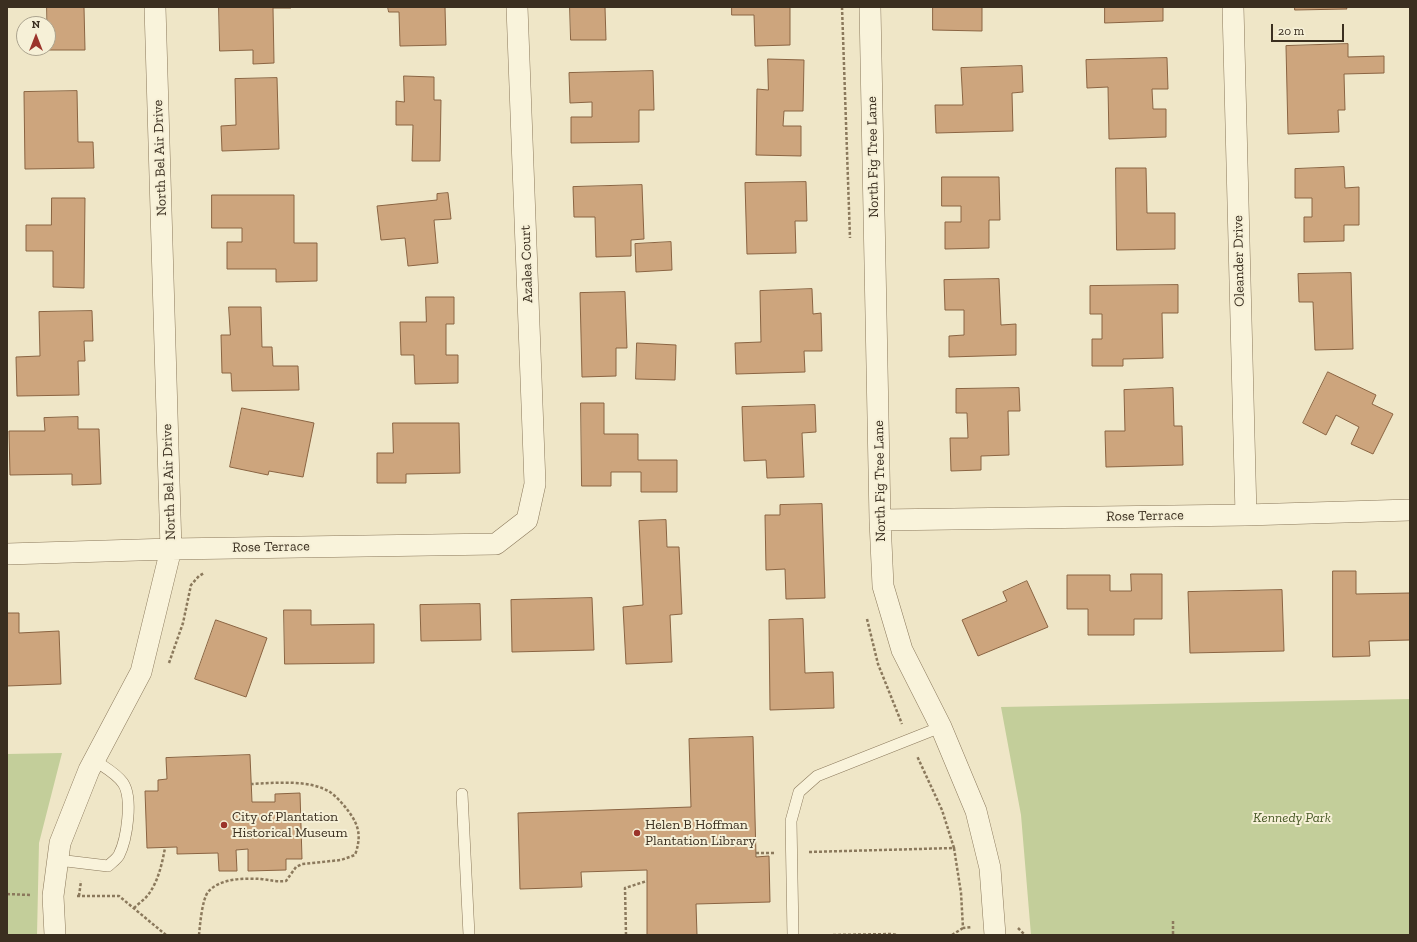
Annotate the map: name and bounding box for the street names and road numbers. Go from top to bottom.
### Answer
street label: North Fig Tree Lane [864,96,882,218]
street label: North Bel Air Drive [150,100,170,216]
street label: Oleander Drive [1230,215,1248,307]
street label: Azalea Court [517,225,537,303]
street label: North Fig Tree Lane [871,420,889,542]
street label: North Bel Air Drive [159,424,179,540]
street label: Rose Terrace [1106,507,1184,525]
street label: Rose Terrace [232,538,310,556]

